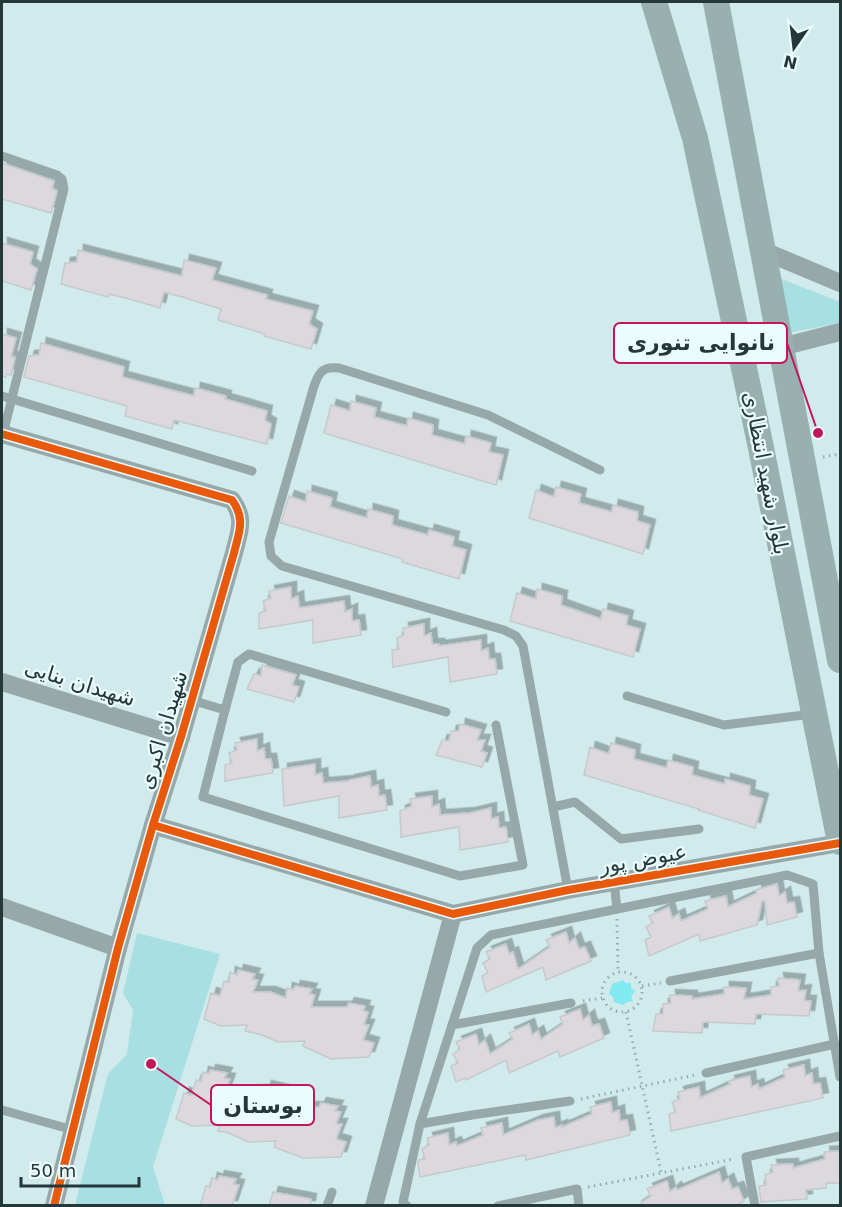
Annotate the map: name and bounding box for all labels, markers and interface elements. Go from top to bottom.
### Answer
north arrow [764,18,824,78]
text: N [782,51,799,73]
callout: نانوایی تنوری [614,323,787,363]
text: نانوایی تنوری [627,330,775,356]
street label: بلوار شهید انتظاری [738,389,794,557]
street label: شهیدان بنایی [22,655,138,711]
street label: شهیدان اکبری [134,668,192,792]
street label: عیوض پور [596,839,689,879]
callout: بوستان [211,1085,314,1125]
text: بوستان [223,1093,303,1119]
scale bar [21,1150,140,1188]
text: 50 m [30,1160,76,1181]

